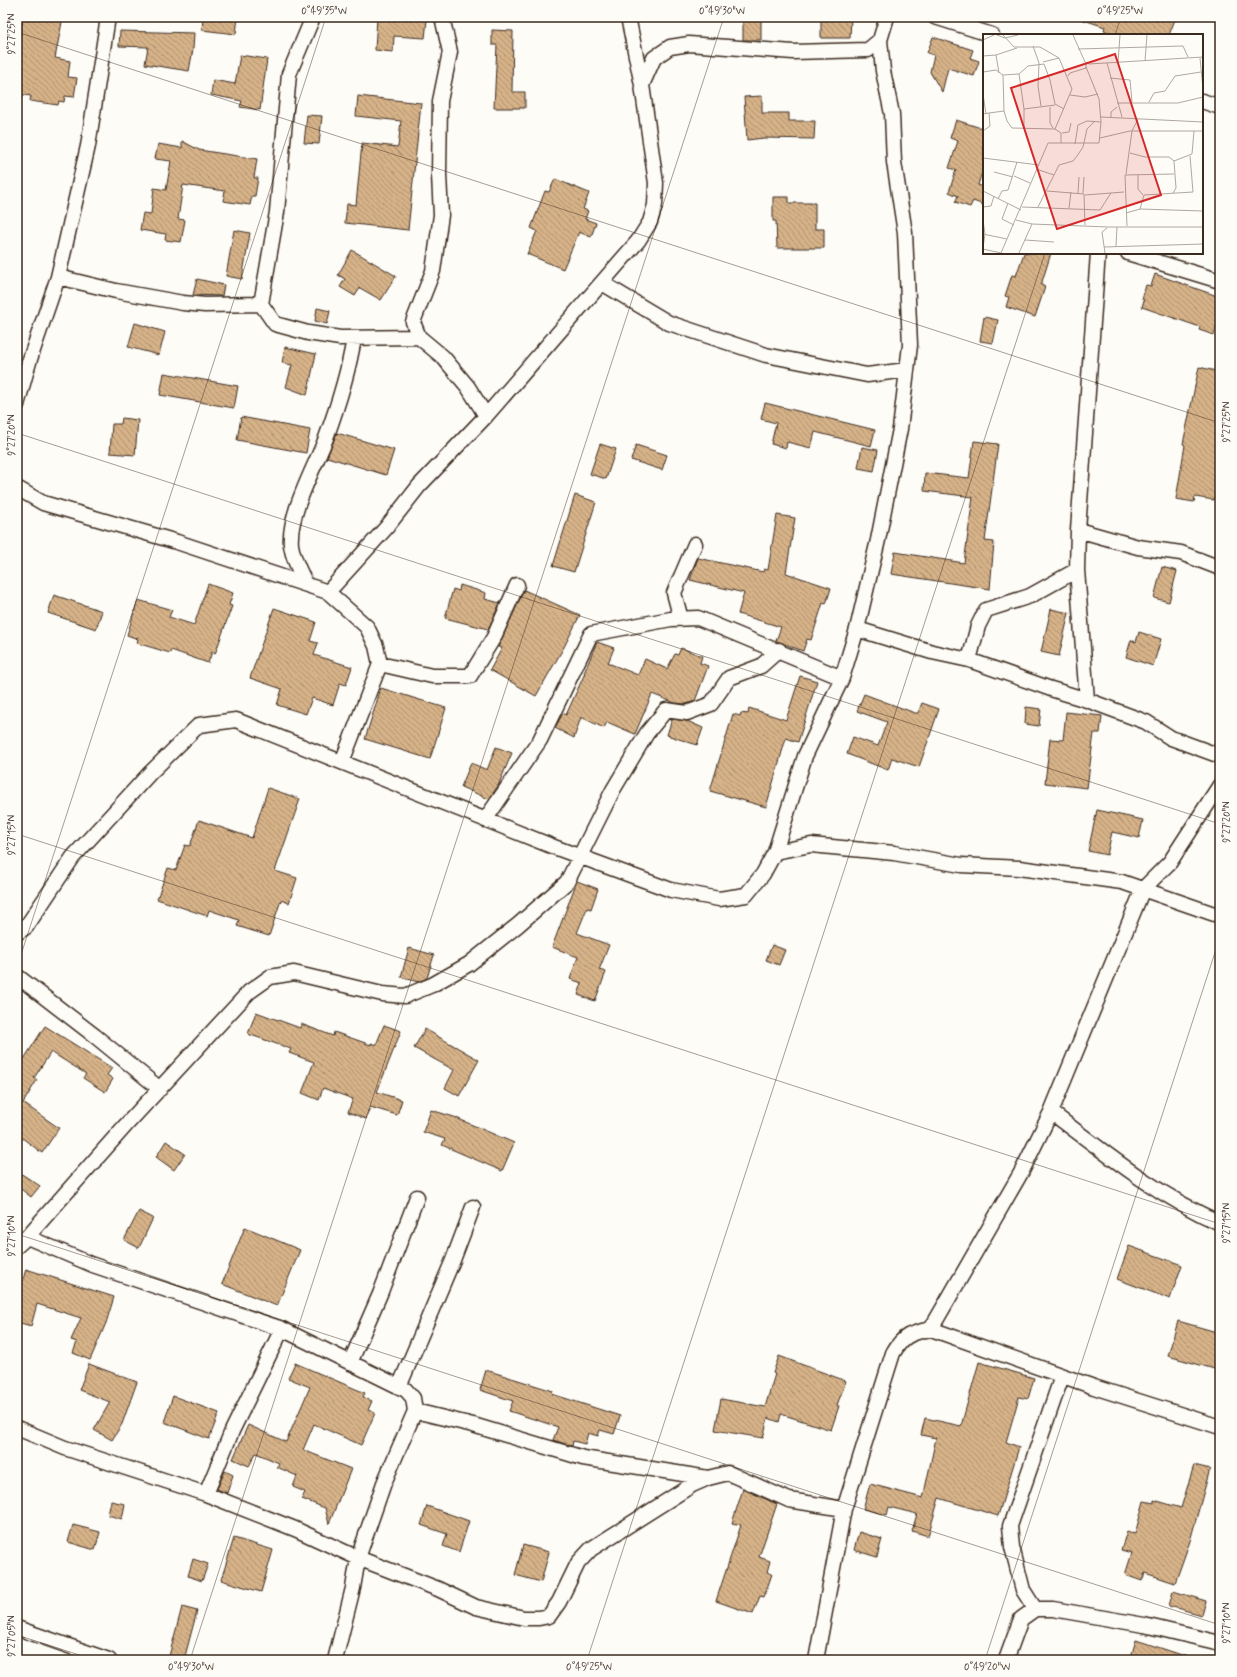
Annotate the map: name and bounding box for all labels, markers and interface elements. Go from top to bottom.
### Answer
text: 0°49'35"W [301,4,347,18]
text: 0°49'30"W [699,4,745,18]
text: 0°49'25"W [1097,4,1143,18]
text: 9°27'25"N [5,13,19,54]
inset map [983,34,1203,254]
text: 9°27'25"N [1220,401,1234,442]
text: 9°27'20"N [5,414,19,456]
text: 9°27'20"N [1220,801,1234,843]
text: 9°27'15"N [5,814,19,855]
text: 9°27'15"N [1220,1202,1234,1243]
text: 9°27'10"N [5,1215,19,1256]
text: 9°27'10"N [1220,1602,1234,1643]
text: 9°27'05"N [5,1615,19,1657]
text: 0°49'30"W [168,1660,214,1674]
text: 0°49'25"W [566,1660,612,1674]
text: 0°49'20"W [964,1660,1010,1674]

